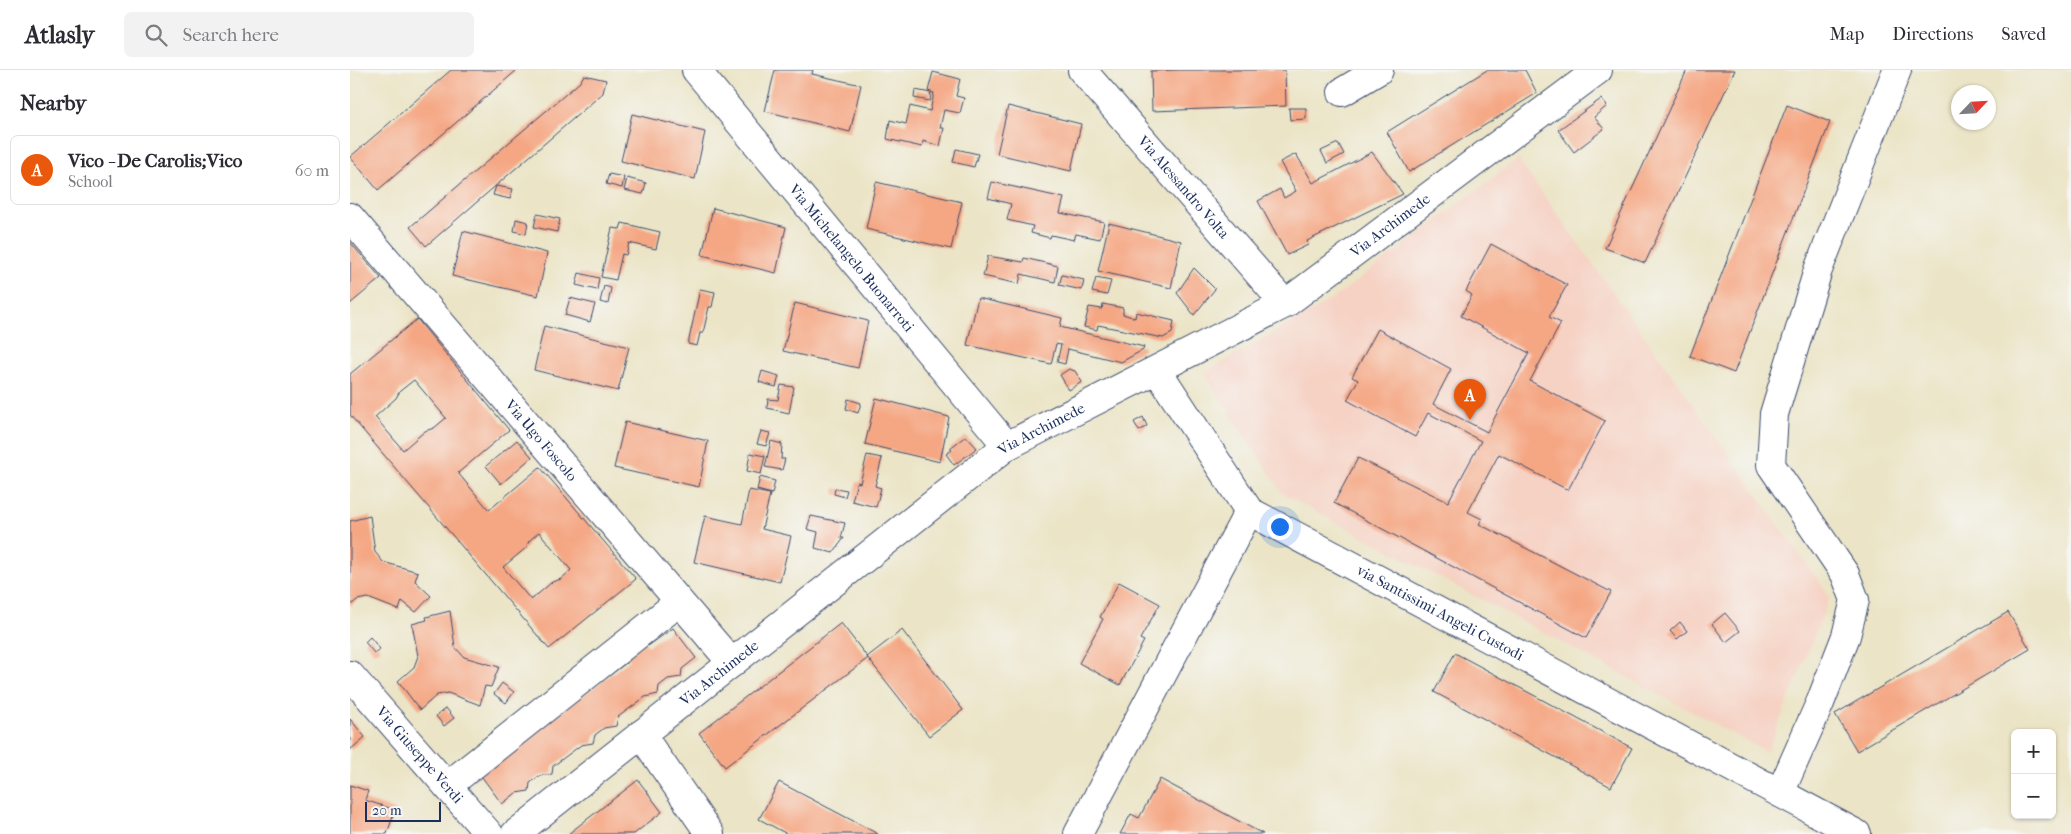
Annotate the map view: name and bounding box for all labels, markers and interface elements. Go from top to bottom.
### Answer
search box [124,12,474,57]
text: Atlasly [25,21,94,49]
icon: search [142,21,170,49]
text: Search here [182,24,279,46]
text: Map [1830,24,1864,45]
text: Directions [1892,24,1973,45]
text: Saved [2001,24,2046,45]
north arrow [1951,85,1996,130]
text: Nearby [20,91,86,115]
street label: Via Alessandro Volta [1133,131,1234,243]
text: Vico - De Carolis;Vico [68,150,242,172]
text: A [32,161,42,180]
text: 60 m [295,161,329,180]
text: School [68,172,113,191]
street label: Via Michelangelo Buonarroti [785,180,918,336]
street label: Via Archimede [1346,189,1434,262]
pin: A [1454,379,1486,420]
street label: Via Ugo Foscolo [501,395,581,485]
street label: Via Archimede [993,399,1088,459]
your location [1267,514,1293,540]
street label: via Santissimi Angeli Custodi [1354,561,1527,665]
street label: Via Archimede [675,636,763,710]
street label: Via Giuseppe Verdi [372,702,467,807]
map controls [2011,729,2056,819]
button: + [2011,729,2056,774]
button: − [2011,774,2056,819]
scale bar [365,799,441,822]
text: 20 m [372,802,402,819]

